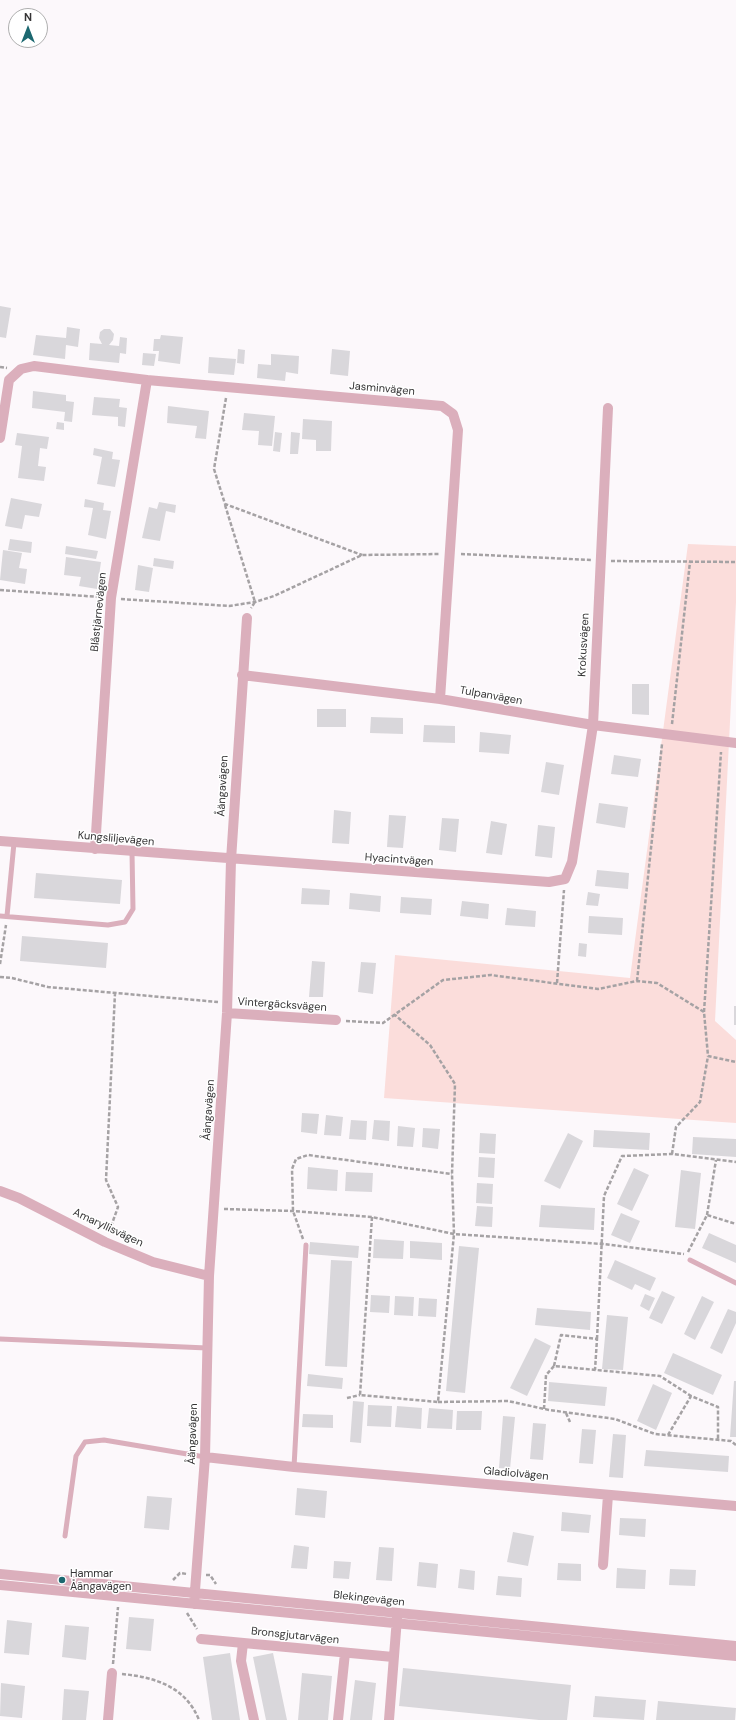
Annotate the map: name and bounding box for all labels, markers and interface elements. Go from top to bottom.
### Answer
north arrow [8,8,48,48]
text: N [24,10,32,24]
street label: Jasminvägen [349,380,415,398]
street label: Blåstjärnevägen [88,572,110,652]
street label: Krokusvägen [576,613,592,677]
street label: Tulpanvägen [459,684,523,708]
street label: Åängavägen [215,755,231,817]
street label: Kungsliljevägen [77,829,155,849]
street label: Hyacintvägen [364,851,434,869]
street label: Vintergäcksvägen [237,995,327,1015]
street label: Åängavägen [200,1079,218,1141]
street label: Amaryllisvägen [71,1206,145,1250]
street label: Åängavägen [185,1403,201,1465]
street label: Gladiolvägen [483,1465,549,1483]
place label: Hammar Åängavägen [70,1567,131,1593]
marker: Hammar Åängavägen [57,1575,67,1585]
street label: Blekingevägen [333,1589,405,1609]
street label: Bronsgjutarvägen [250,1625,340,1647]

